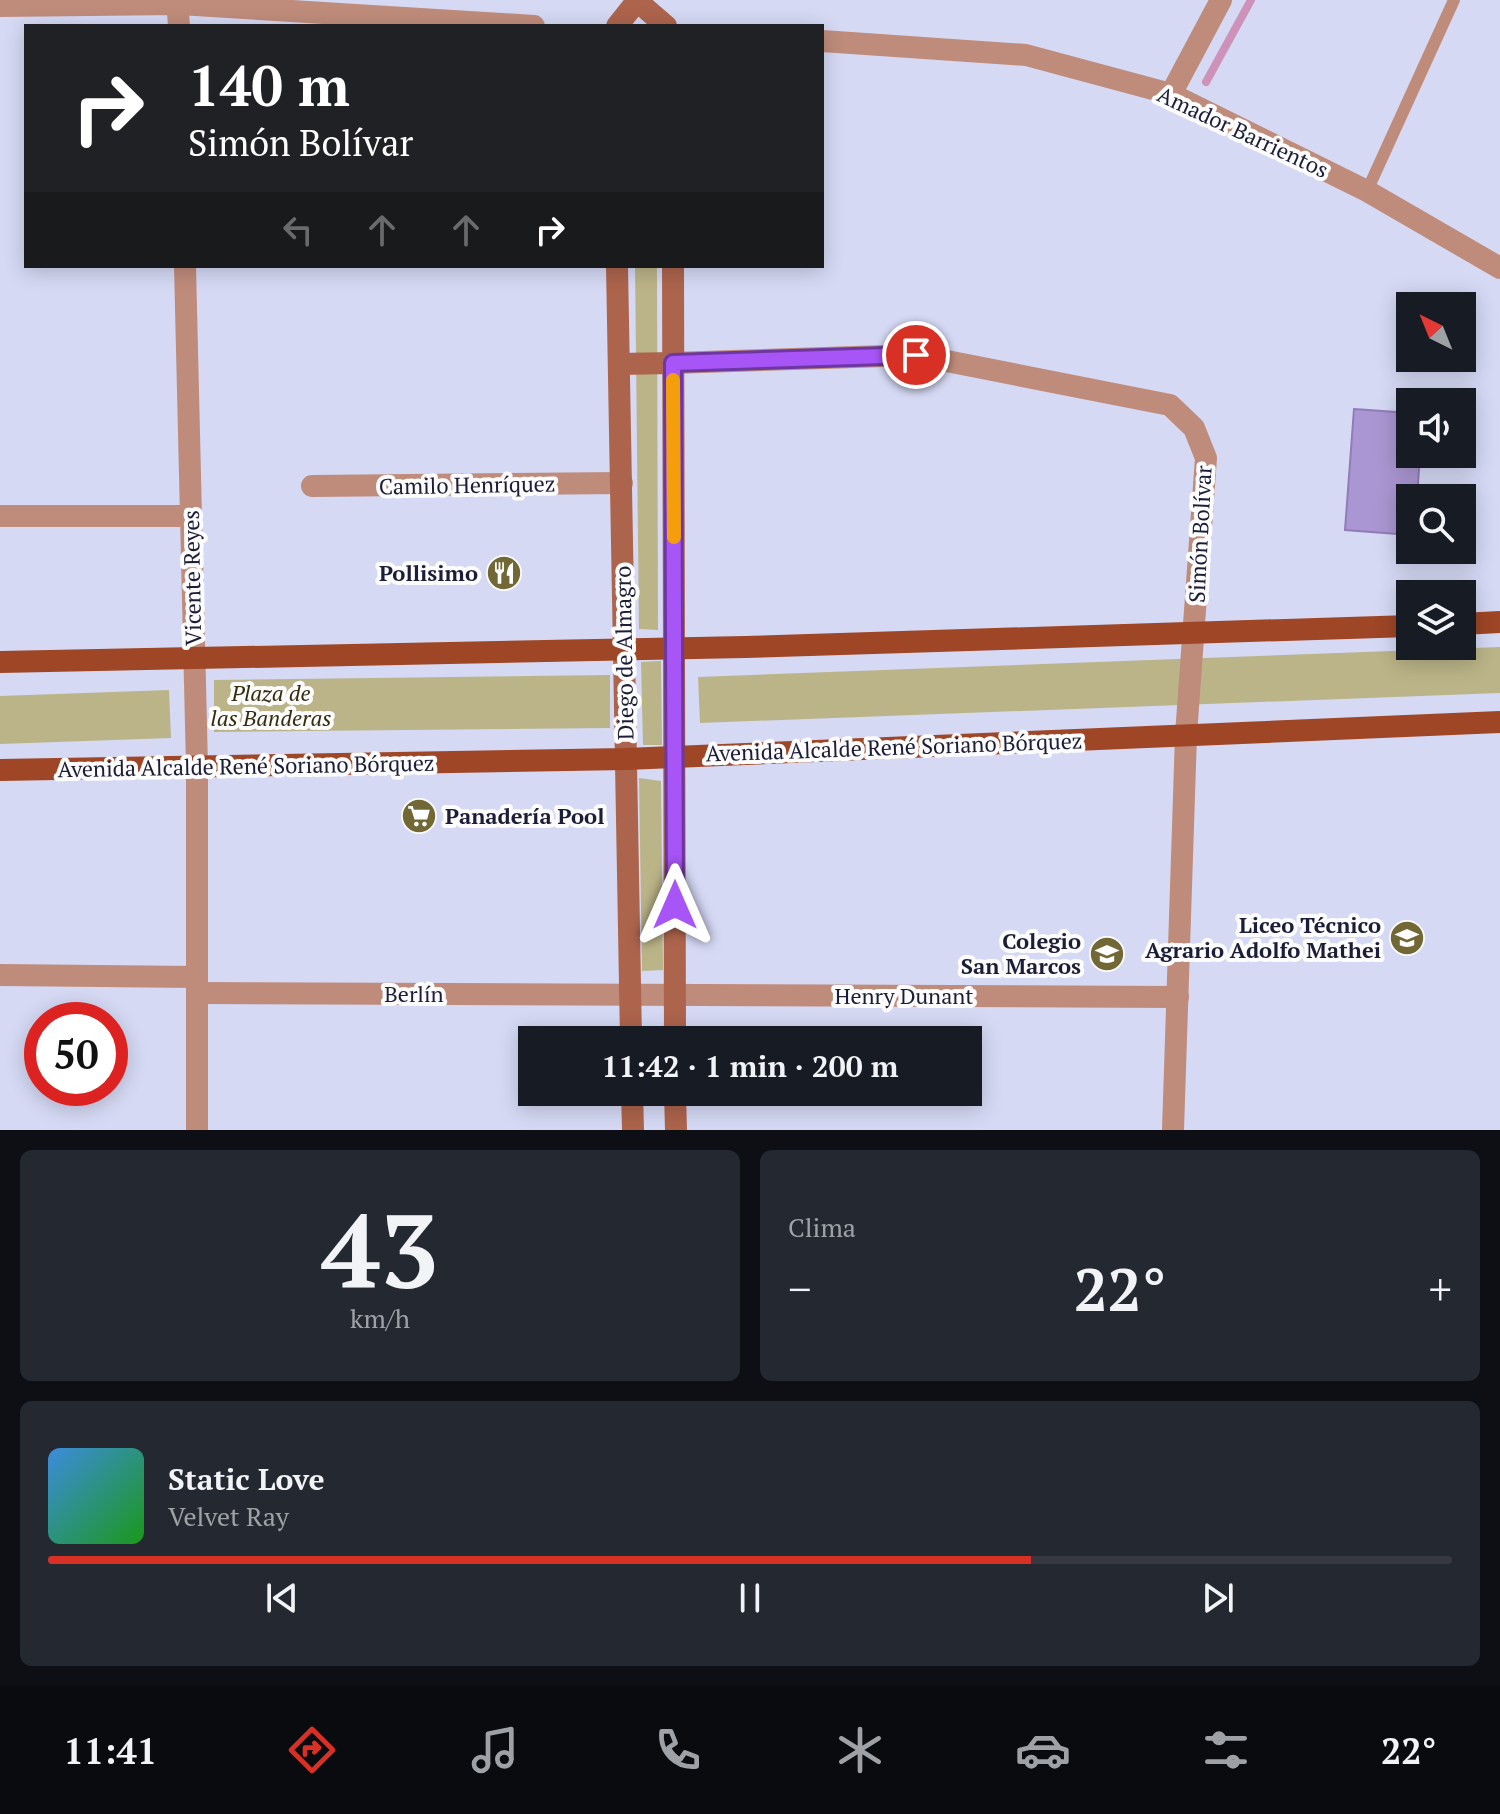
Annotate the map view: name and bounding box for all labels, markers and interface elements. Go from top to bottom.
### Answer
text: 140 m [188,48,350,122]
icon: right [56,56,160,160]
street label: Amador Barrientos [1153,79,1333,184]
text: Simón Bolívar [188,119,413,166]
icon: left [276,208,320,252]
icon: ahead [360,208,404,252]
icon: ahead [444,208,488,252]
icon: right [528,208,572,252]
north arrow [1396,292,1476,372]
map controls [1396,292,1476,660]
pin [882,321,950,389]
icon: arrive [894,333,938,377]
button: sound [1396,388,1476,468]
street label: Simón Bolívar [1181,464,1218,603]
street label: Camilo Henríquez [379,468,555,501]
button: search [1396,484,1476,564]
street label: Vicente Reyes [176,510,207,646]
restaurant icon: Pollisimo [485,554,523,592]
place label: Pollisimo [379,558,478,587]
street label: Diego de Almagro [607,566,640,740]
button: layers [1396,580,1476,660]
park label: Plaza de las Banderas [211,678,331,732]
street label: Avenida Alcalde René Soriano Bórquez [705,725,1083,768]
street label: Avenida Alcalde René Soriano Bórquez [57,748,435,783]
supermarket icon: Panadería Pool [400,797,438,835]
place label: Panadería Pool [445,801,604,830]
position arrow [633,863,717,947]
place label: Liceo Técnico Agrario Adolfo Mathei [1145,910,1381,964]
school or university icon: Liceo Técnico Agrario Adolfo Mathei [1388,919,1426,957]
place label: Colegio San Marcos [961,926,1081,980]
school or university icon: Colegio San Marcos [1088,935,1126,973]
street label: Berlín [384,979,444,1008]
street label: Henry Dunant [834,981,974,1010]
speed limit sign: 50 [24,1002,128,1106]
text: 11:42 · 1 min · 200 m [602,1046,898,1086]
text: 43 [321,1180,439,1318]
text: Clima [788,1210,856,1244]
text: 22° [1074,1249,1166,1328]
text: − [788,1259,811,1318]
text: + [1429,1259,1452,1318]
text: km/h [350,1301,410,1335]
text: Static Love [168,1459,325,1499]
text: Velvet Ray [168,1499,289,1533]
icon: previous [260,1576,304,1620]
icon: pause [728,1576,772,1620]
icon: next [1196,1576,1240,1620]
icon: directions [284,1722,340,1778]
icon: music [467,1722,523,1778]
icon: phone [650,1722,706,1778]
icon: climate [832,1722,888,1778]
icon: car [1015,1722,1071,1778]
icon: filters [1198,1722,1254,1778]
text: 11:41 [63,1727,157,1774]
text: 22° [1381,1727,1436,1774]

